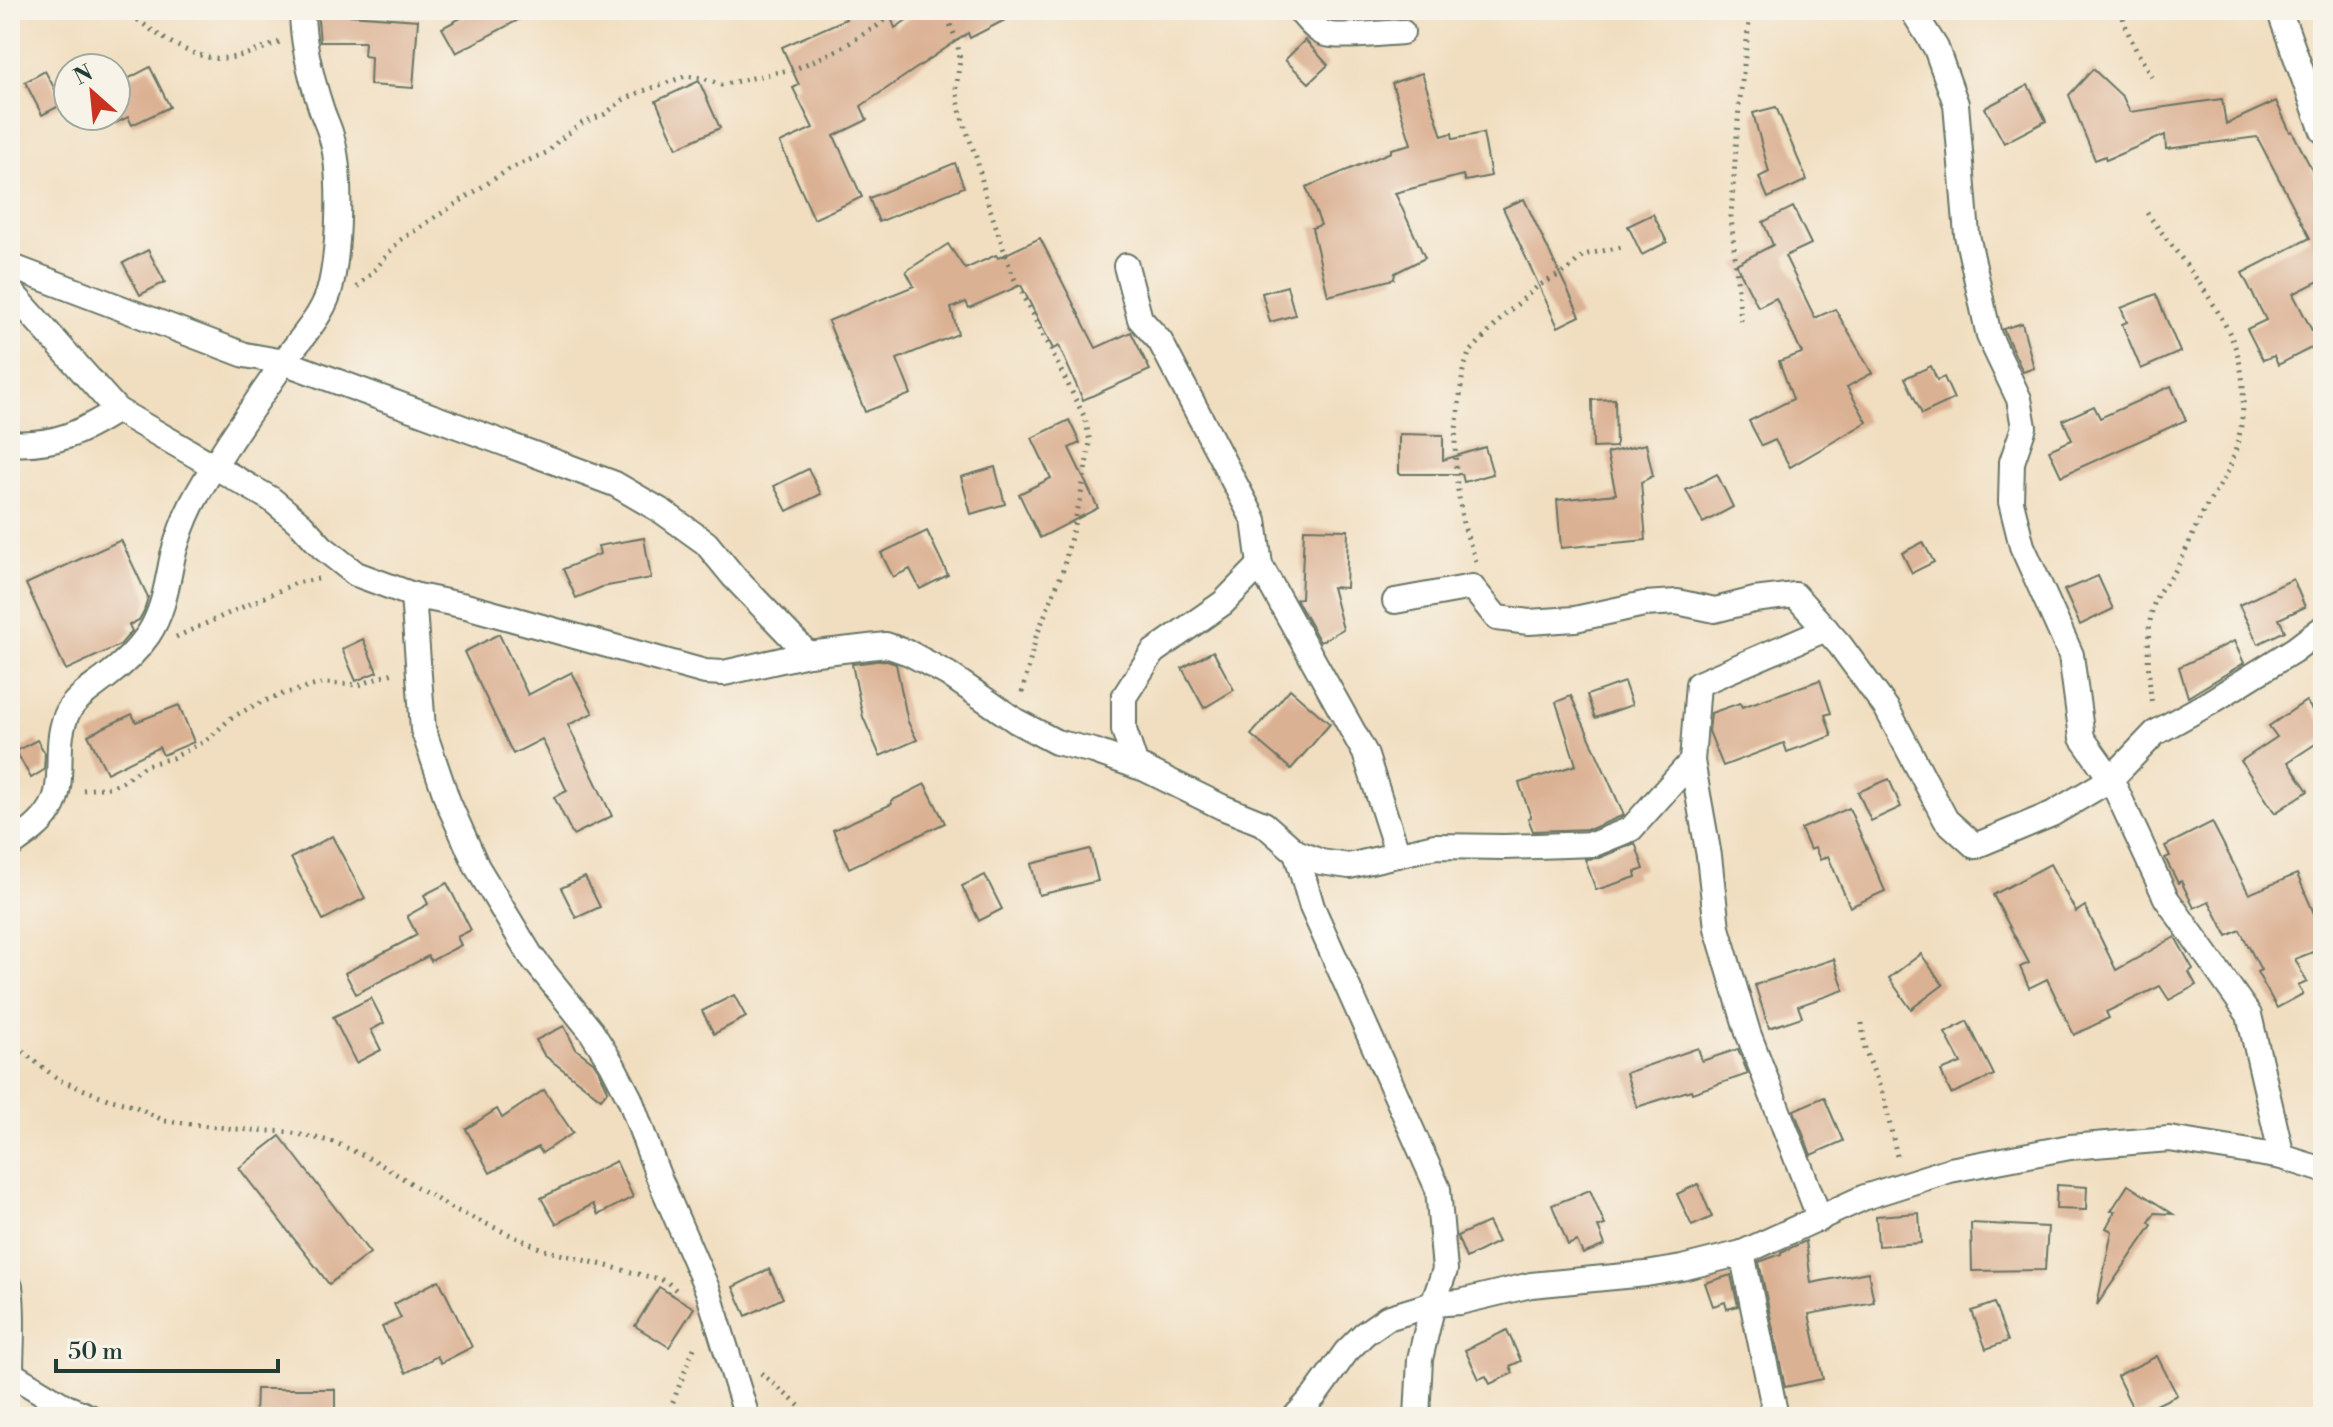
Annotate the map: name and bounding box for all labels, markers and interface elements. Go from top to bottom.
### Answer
north arrow [52,52,132,132]
text: N [70,59,98,91]
scale bar [56,1323,278,1373]
text: 50 m [68,1337,123,1367]

